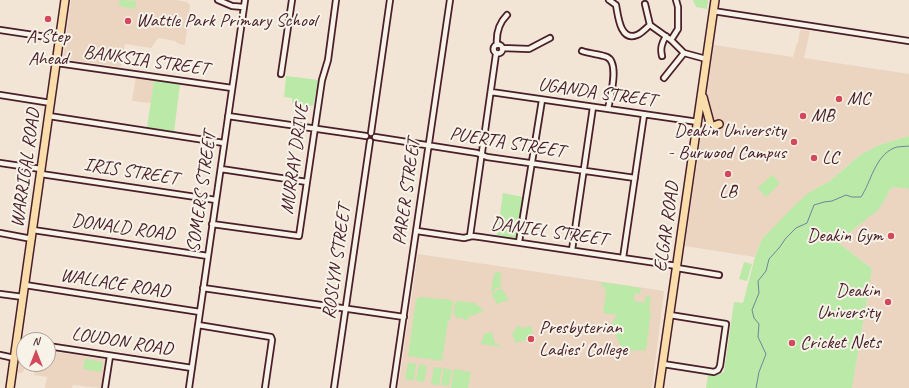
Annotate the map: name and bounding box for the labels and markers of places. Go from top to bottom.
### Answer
place label: Wattle Park Primary School [136,10,317,32]
marker: A Step Ahead [43,14,53,24]
marker: Wattle Park Primary School [123,16,133,26]
place label: A Step Ahead [26,26,70,70]
place label: MC [847,88,870,110]
marker: MC [834,94,844,104]
place label: MB [811,105,834,127]
marker: MB [798,111,808,121]
place label: Deakin University - Burwood Campus [668,120,786,164]
marker: Deakin University - Burwood Campus [789,137,799,147]
place label: LC [822,147,839,169]
marker: LC [809,153,819,163]
marker: LB [723,169,733,179]
place label: LB [719,181,737,203]
place label: Deakin Gym [807,225,883,247]
marker: Deakin Gym [886,231,896,241]
place label: Deakin University [817,280,880,324]
marker: Deakin University [883,297,893,307]
place label: Presbyterian Ladies' College [539,317,627,361]
place label: Cricket Nets [800,332,881,354]
marker: Presbyterian Ladies' College [526,334,536,344]
marker: Cricket Nets [787,338,797,348]

